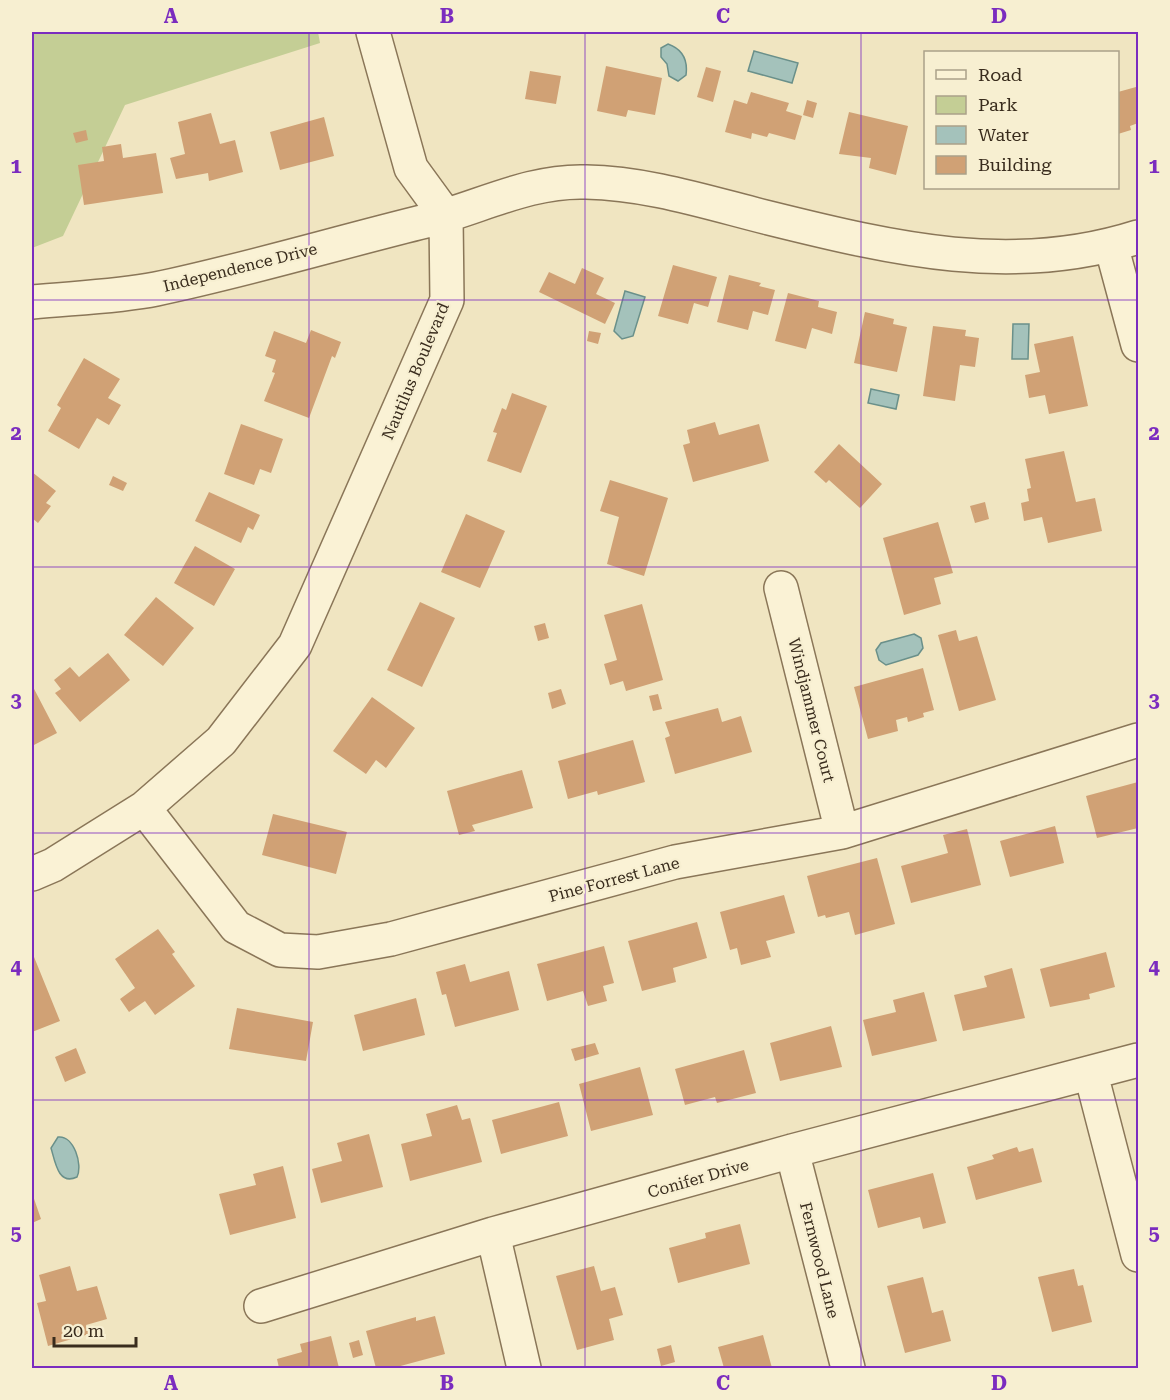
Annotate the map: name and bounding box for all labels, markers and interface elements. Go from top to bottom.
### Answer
text: A [164,4,179,28]
text: B [440,4,454,28]
text: C [716,4,730,28]
text: D [991,4,1007,28]
legend [924,51,1119,189]
text: Road [978,64,1023,85]
text: Park [978,94,1018,115]
text: Water [978,124,1029,145]
text: 1 [10,154,22,178]
text: Building [978,154,1052,175]
text: 1 [1148,154,1160,178]
street label: Independence Drive [161,239,319,296]
street label: Nautilus Boulevard [378,300,453,443]
text: 2 [10,421,22,445]
text: 2 [1148,421,1160,445]
street label: Windjammer Court [784,636,839,784]
text: 3 [10,688,22,712]
text: 3 [1148,688,1160,712]
street label: Pine Forrest Lane [547,853,682,906]
text: 4 [10,955,22,979]
text: 4 [1148,955,1160,979]
street label: Conifer Drive [645,1155,751,1202]
street label: Fernwood Lane [796,1200,843,1320]
text: 5 [10,1221,22,1245]
text: 5 [1148,1221,1160,1245]
scale bar [54,1310,136,1348]
text: 20 m [63,1320,104,1341]
text: A [164,1371,179,1395]
text: B [440,1371,454,1395]
text: C [716,1371,730,1395]
text: D [991,1371,1007,1395]

